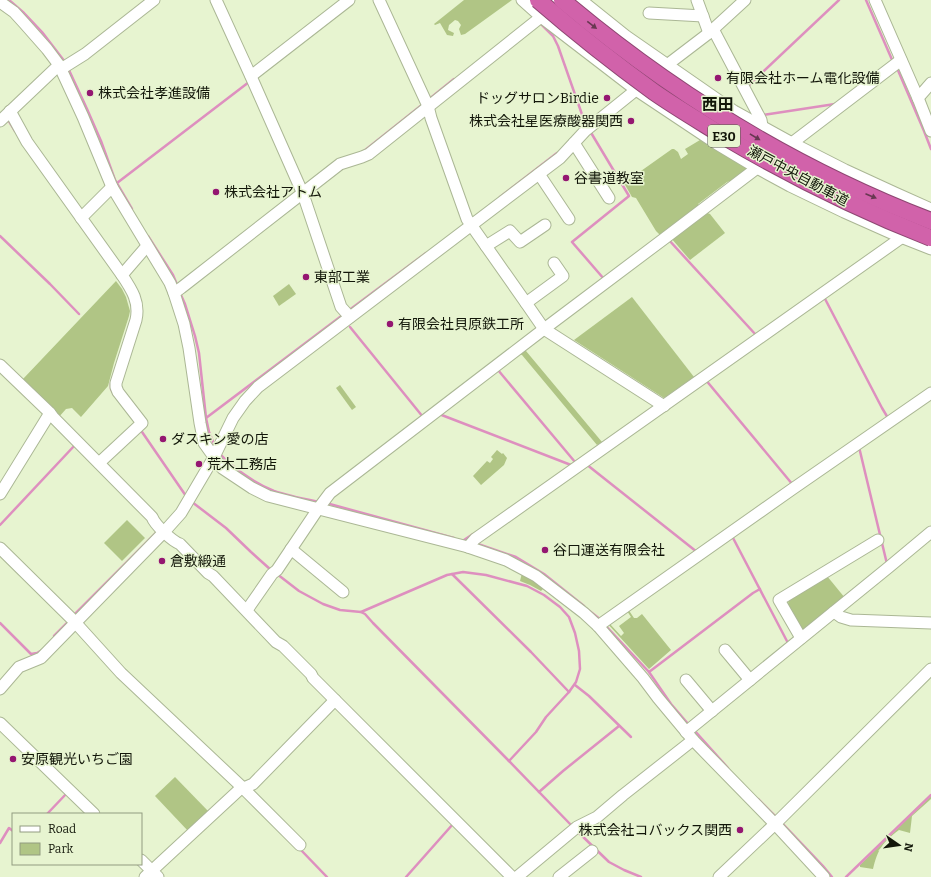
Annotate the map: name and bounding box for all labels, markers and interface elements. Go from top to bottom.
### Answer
one-way arrow [587,20,598,29]
place label: 有限会社ホーム電化設備 [726,70,880,87]
marker: 有限会社ホーム電化設備 [713,73,723,83]
place label: 株式会社孝進設備 [98,85,210,102]
marker: 株式会社孝進設備 [85,88,95,98]
place label: ドッグサロンBirdie [476,90,599,107]
marker: ドッグサロンBirdie [602,93,612,103]
district label: 西田 [702,95,734,114]
place label: 株式会社星医療酸器関西 [469,113,623,130]
marker: 株式会社星医療酸器関西 [626,116,636,126]
road number: E30 [708,125,740,147]
one-way arrow [750,133,760,141]
street label: 瀬戸中央自動車道 [745,142,851,210]
place label: 谷書道教室 [574,170,644,187]
marker: 谷書道教室 [561,173,571,183]
place label: 株式会社アトム [224,184,322,201]
marker: 株式会社アトム [211,187,221,197]
one-way arrow [866,193,877,199]
place label: 東部工業 [314,269,370,286]
marker: 東部工業 [301,272,311,282]
place label: 有限会社貝原鉄工所 [398,316,524,333]
marker: 有限会社貝原鉄工所 [385,319,395,329]
place label: ダスキン愛の店 [171,431,269,448]
marker: ダスキン愛の店 [158,434,168,444]
place label: 荒木工務店 [207,456,277,473]
marker: 荒木工務店 [194,459,204,469]
place label: 谷口運送有限会社 [553,542,665,559]
marker: 谷口運送有限会社 [540,545,550,555]
place label: 倉敷緞通 [170,553,226,570]
marker: 倉敷緞通 [157,556,167,566]
place label: 安原観光いちご園 [21,751,133,768]
marker: 安原観光いちご園 [8,754,18,764]
legend [12,813,142,865]
text: Road [48,822,76,836]
place label: 株式会社コバックス関西 [578,822,732,839]
marker: 株式会社コバックス関西 [735,825,745,835]
north arrow [879,825,919,865]
text: Park [48,842,74,856]
text: N [901,842,916,853]

